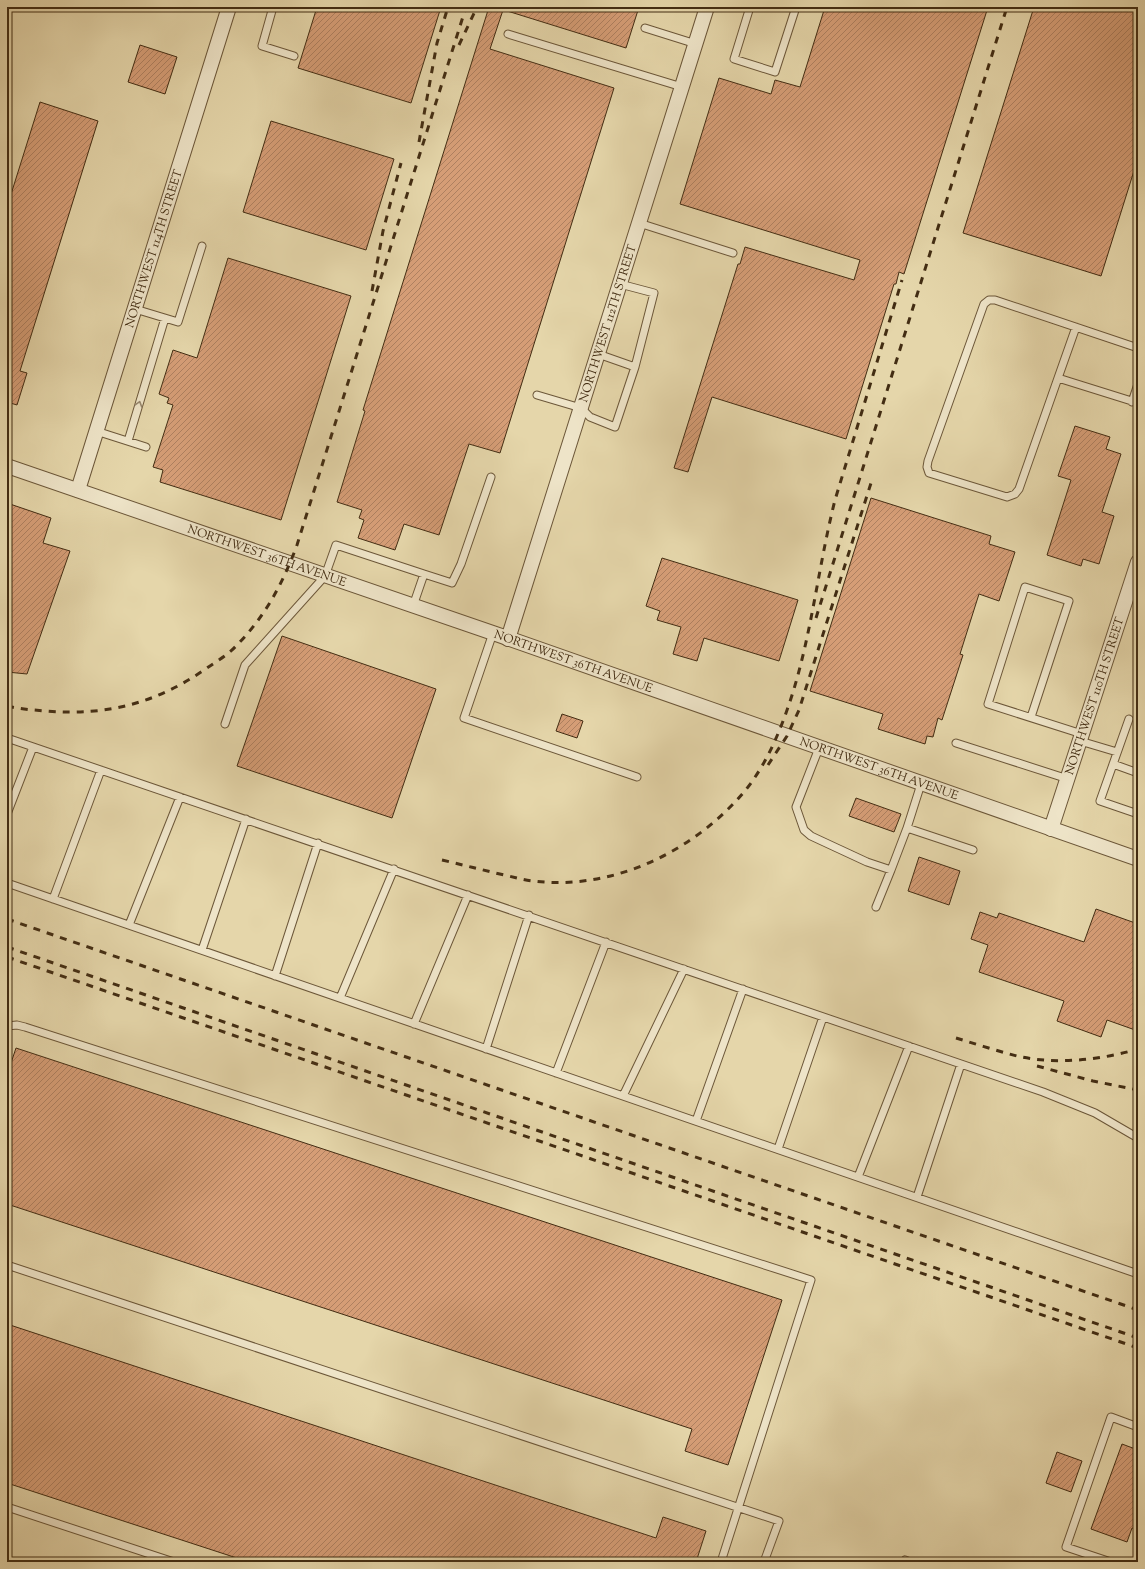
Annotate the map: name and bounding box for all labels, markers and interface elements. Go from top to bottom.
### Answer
street label: NORTHWEST 114TH STREET [121,167,188,330]
street label: NORTHWEST 112TH STREET [575,242,642,405]
one-way arrow [134,400,143,407]
street label: NORTHWEST 36TH AVENUE [185,521,349,592]
street label: NORTHWEST 110TH STREET [1061,614,1130,777]
street label: NORTHWEST 36TH AVENUE [491,626,655,698]
street label: NORTHWEST 36TH AVENUE [797,733,961,806]

